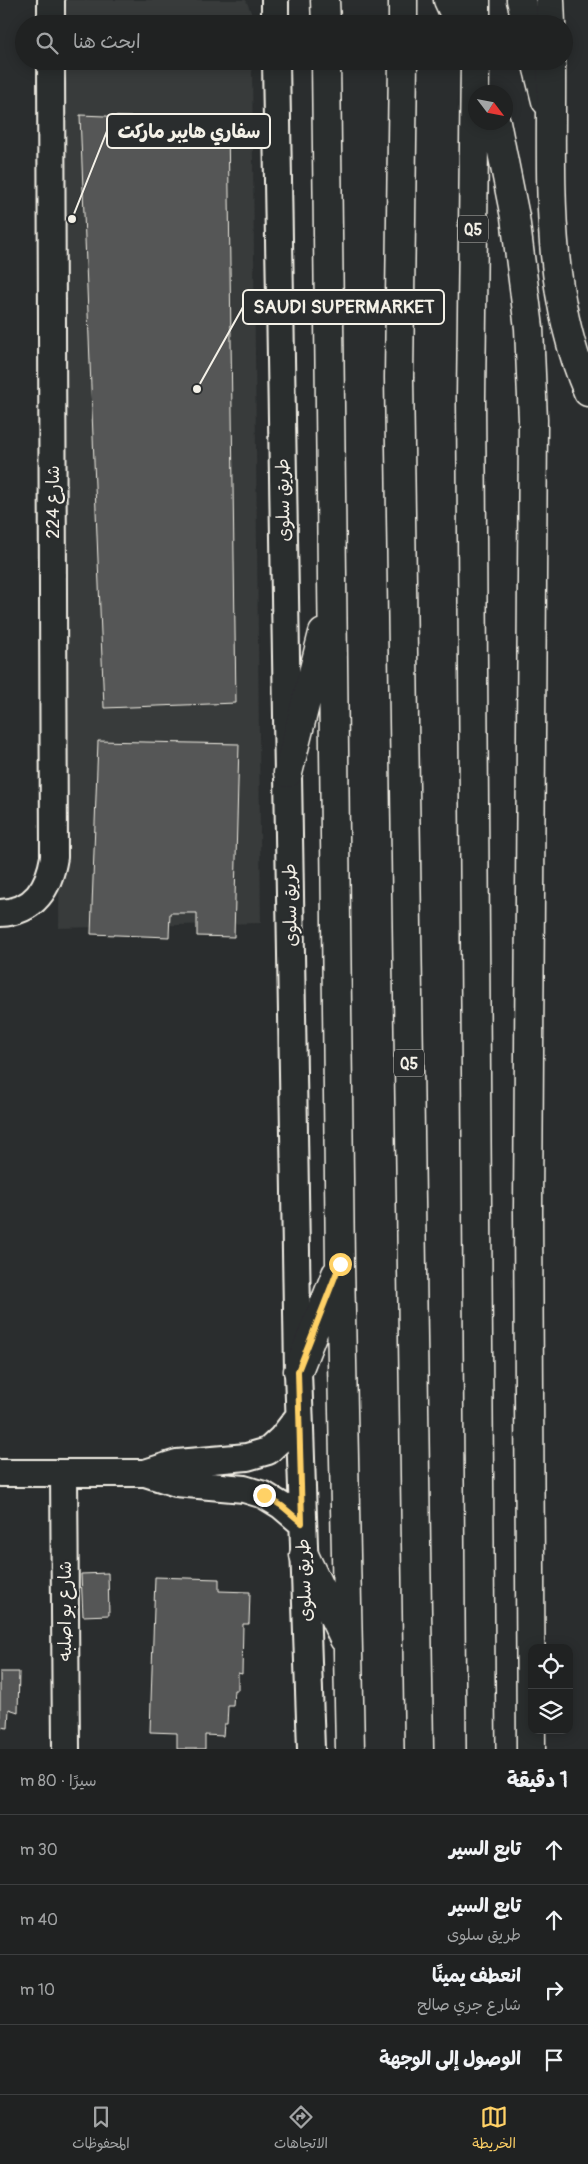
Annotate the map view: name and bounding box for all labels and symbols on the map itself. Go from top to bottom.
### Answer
north arrow [468,85,513,130]
callout: سفاري هايبر ماركت [107,114,270,148]
text: سفاري هايبر ماركت [118,120,260,146]
road number: Q5 [458,215,488,242]
callout: SAUDI SUPERMARKET [243,290,444,324]
text: SAUDI SUPERMARKET [253,295,435,319]
street label: طريق سلوى [271,458,296,542]
street label: شارع 224 [42,465,65,539]
street label: طريق سلوى [278,863,303,947]
road number: Q5 [394,1050,424,1076]
route start [329,1253,352,1276]
route end [253,1484,276,1507]
street label: طريق سلوى [292,1538,317,1622]
street label: شارع بو اصلبه [54,1561,77,1661]

